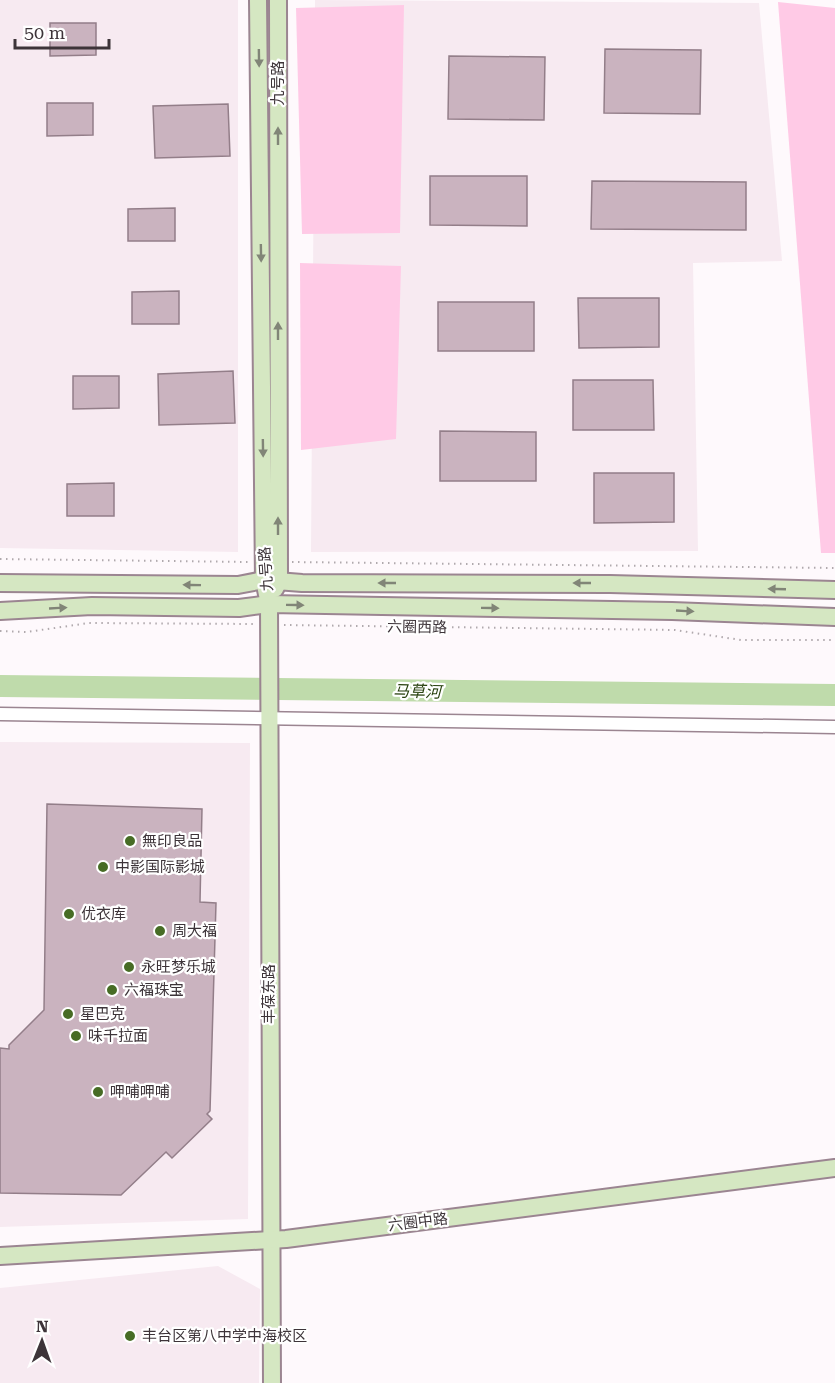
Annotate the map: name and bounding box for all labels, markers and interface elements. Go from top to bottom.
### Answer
scale bar [15,12,110,50]
text: 50 m [24,22,65,43]
one-way arrow [254,49,264,68]
street label: 九号路 [269,60,287,106]
one-way arrow [273,127,283,146]
one-way arrow [256,244,266,263]
one-way arrow [273,322,283,341]
one-way arrow [258,439,268,458]
one-way arrow [273,517,283,536]
street label: 九号路 [255,546,277,592]
one-way arrow [377,578,396,588]
one-way arrow [572,578,591,588]
one-way arrow [183,580,202,589]
one-way arrow [767,584,786,593]
one-way arrow [286,600,305,610]
one-way arrow [481,603,500,613]
one-way arrow [49,604,68,613]
one-way arrow [676,607,695,616]
street label: 六圈西路 [387,617,447,637]
water label: 马草河 [393,682,444,701]
place label: 無印良品 [142,832,202,850]
marker: 無印良品 [123,834,137,848]
place label: 中影国际影城 [115,858,205,876]
marker: 中影国际影城 [96,860,110,874]
place label: 优衣库 [81,905,126,923]
marker: 优衣库 [62,907,76,921]
place label: 周大福 [172,922,217,940]
marker: 周大福 [153,924,167,938]
place label: 永旺梦乐城 [141,958,216,976]
marker: 永旺梦乐城 [122,960,136,974]
street label: 丰葆东路 [260,964,278,1024]
place label: 六福珠宝 [124,981,184,999]
marker: 六福珠宝 [105,983,119,997]
place label: 星巴克 [80,1005,125,1023]
marker: 星巴克 [61,1007,75,1021]
place label: 味千拉面 [88,1027,148,1045]
marker: 味千拉面 [69,1029,83,1043]
place label: 呷哺呷哺 [110,1083,170,1101]
marker: 呷哺呷哺 [91,1085,105,1099]
street label: 六圈中路 [387,1209,449,1235]
north arrow [12,1311,72,1371]
text: N [36,1317,49,1336]
place label: 丰台区第八中学中海校区 [142,1327,307,1345]
marker: 丰台区第八中学中海校区 [123,1329,137,1343]

